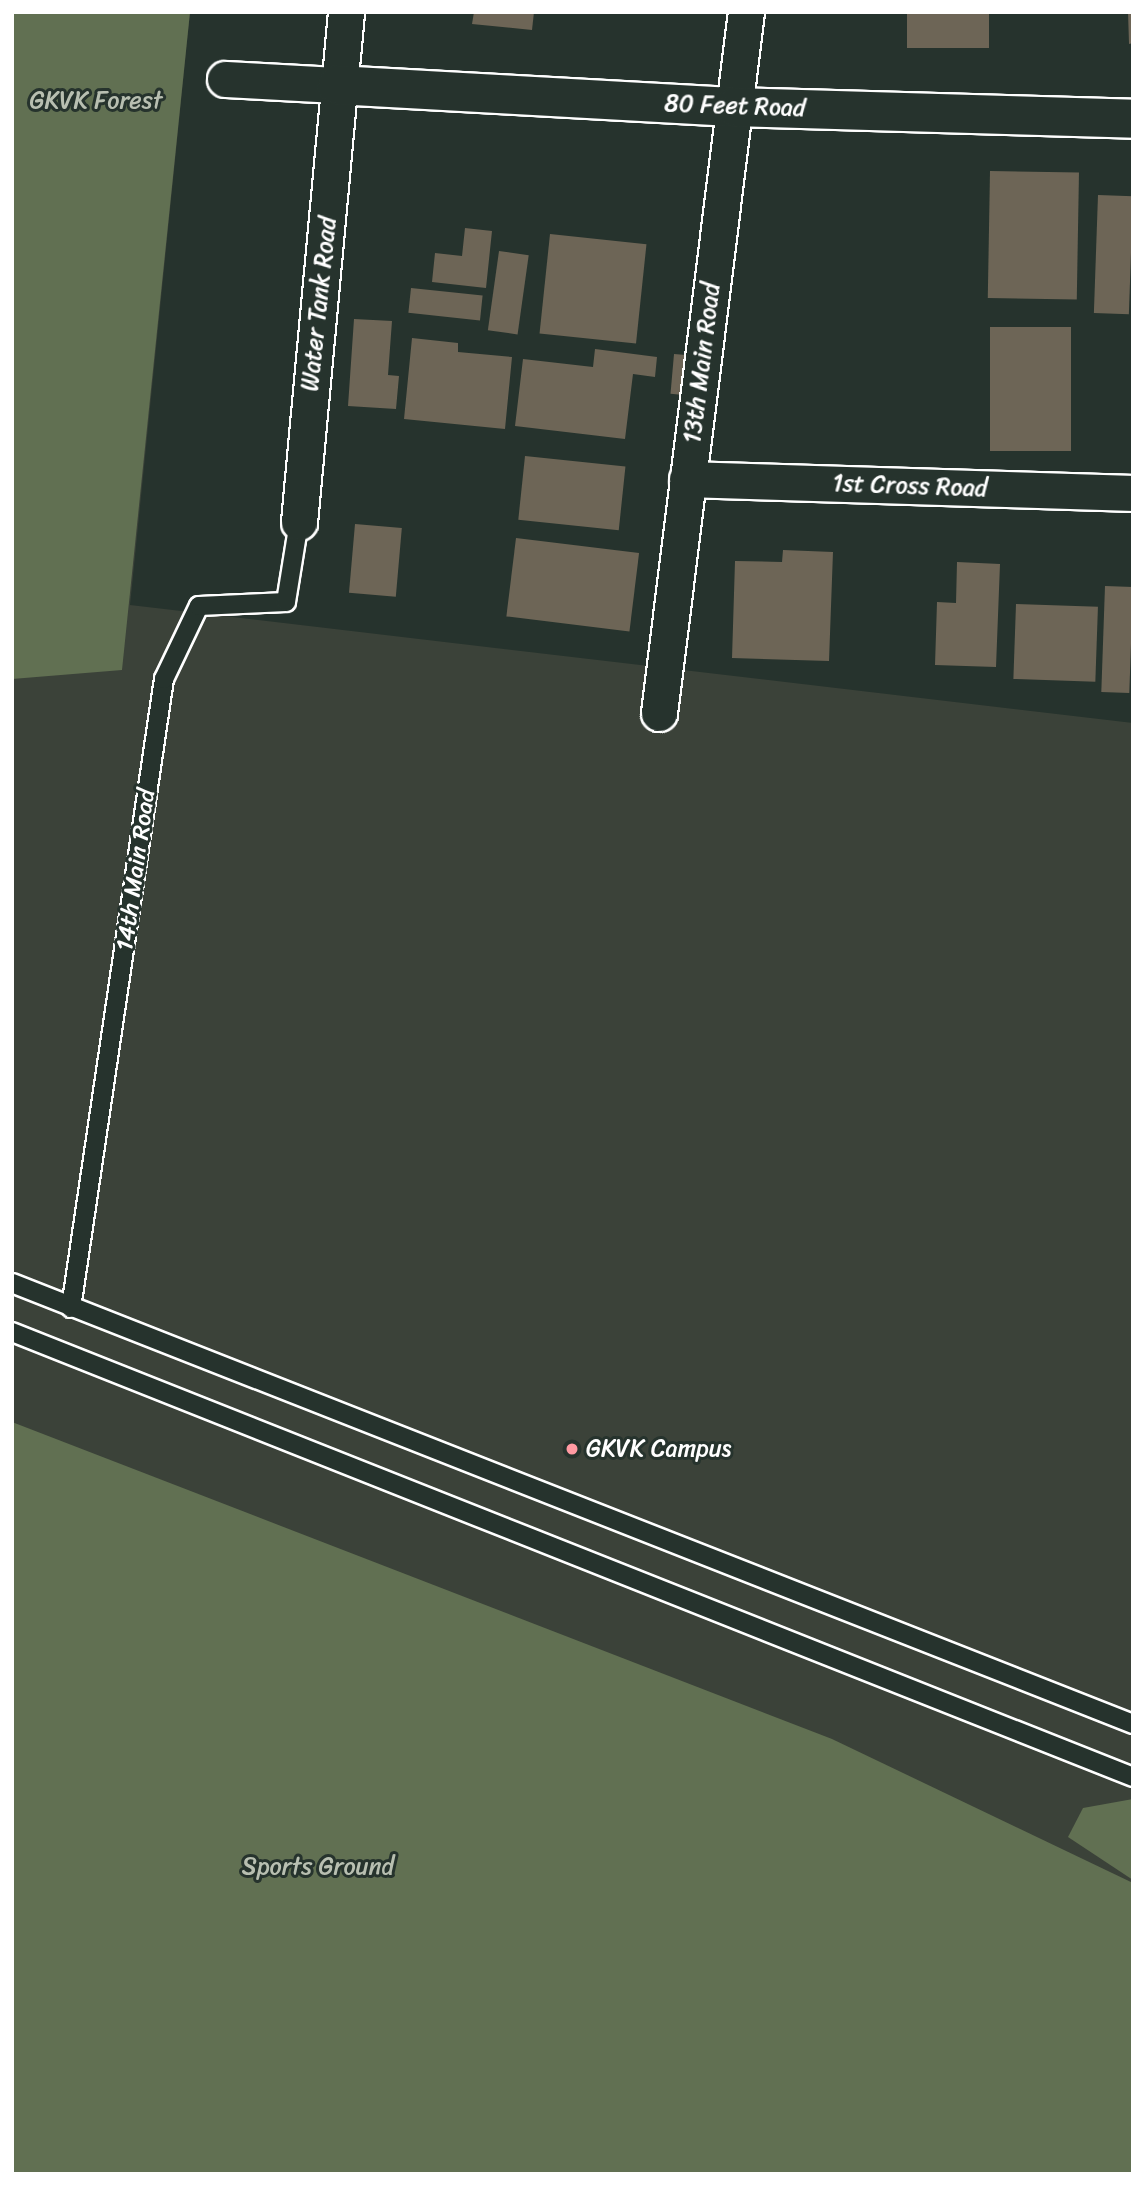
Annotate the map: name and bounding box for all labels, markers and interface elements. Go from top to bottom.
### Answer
park label: GKVK Forest [30,87,162,115]
street label: 80 Feet Road [664,89,806,123]
street label: Water Tank Road [295,215,343,393]
street label: 13th Main Road [678,281,726,445]
street label: 1st Cross Road [833,469,987,503]
street label: 14th Main Road [110,787,162,953]
place label: GKVK Campus [586,1435,731,1463]
marker: GKVK Campus [564,1441,580,1457]
park label: Sports Ground [242,1853,394,1881]

